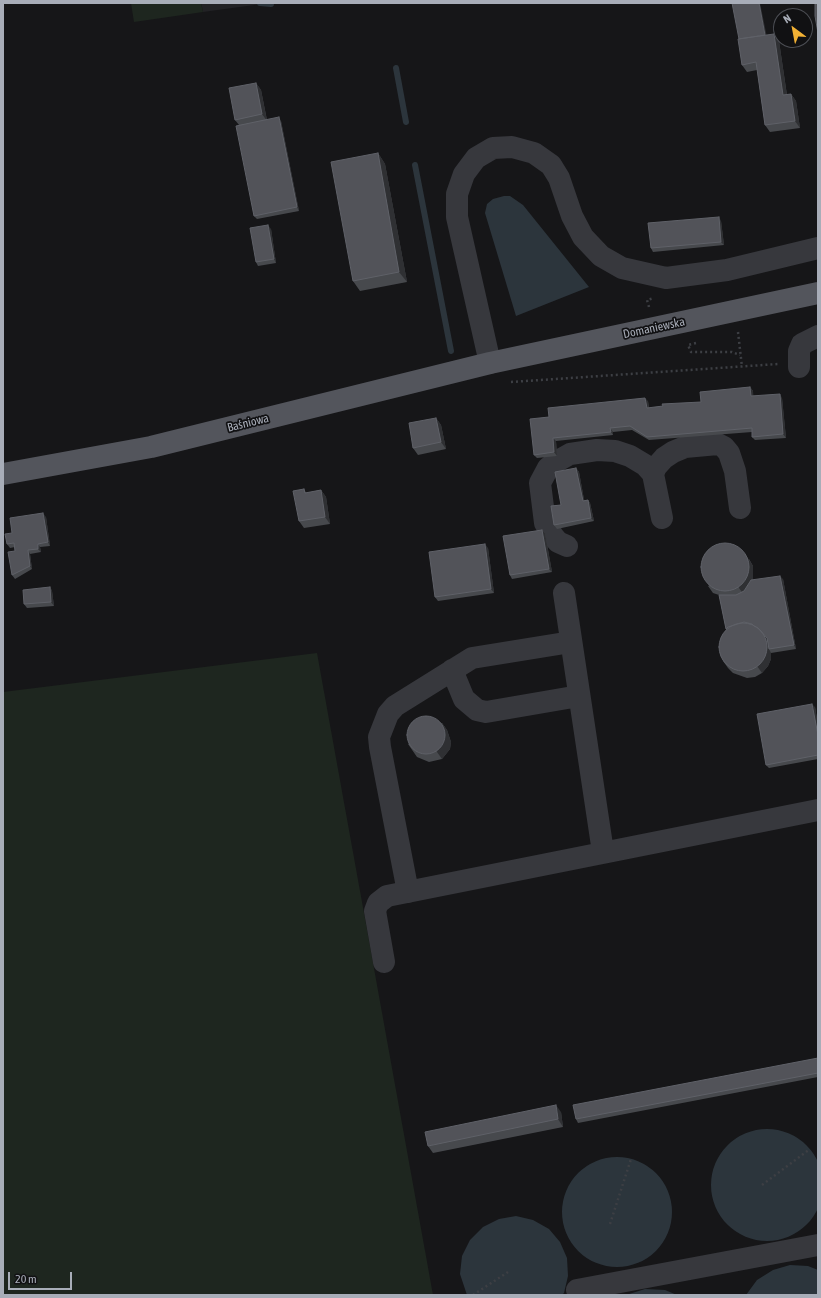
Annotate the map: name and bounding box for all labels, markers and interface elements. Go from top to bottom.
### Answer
north arrow [773,8,813,48]
text: N [781,12,793,25]
street label: Domaniewska [622,314,686,342]
street label: Baśniowa [226,411,270,435]
scale bar [10,1264,74,1290]
text: 20 m [15,1272,37,1286]

